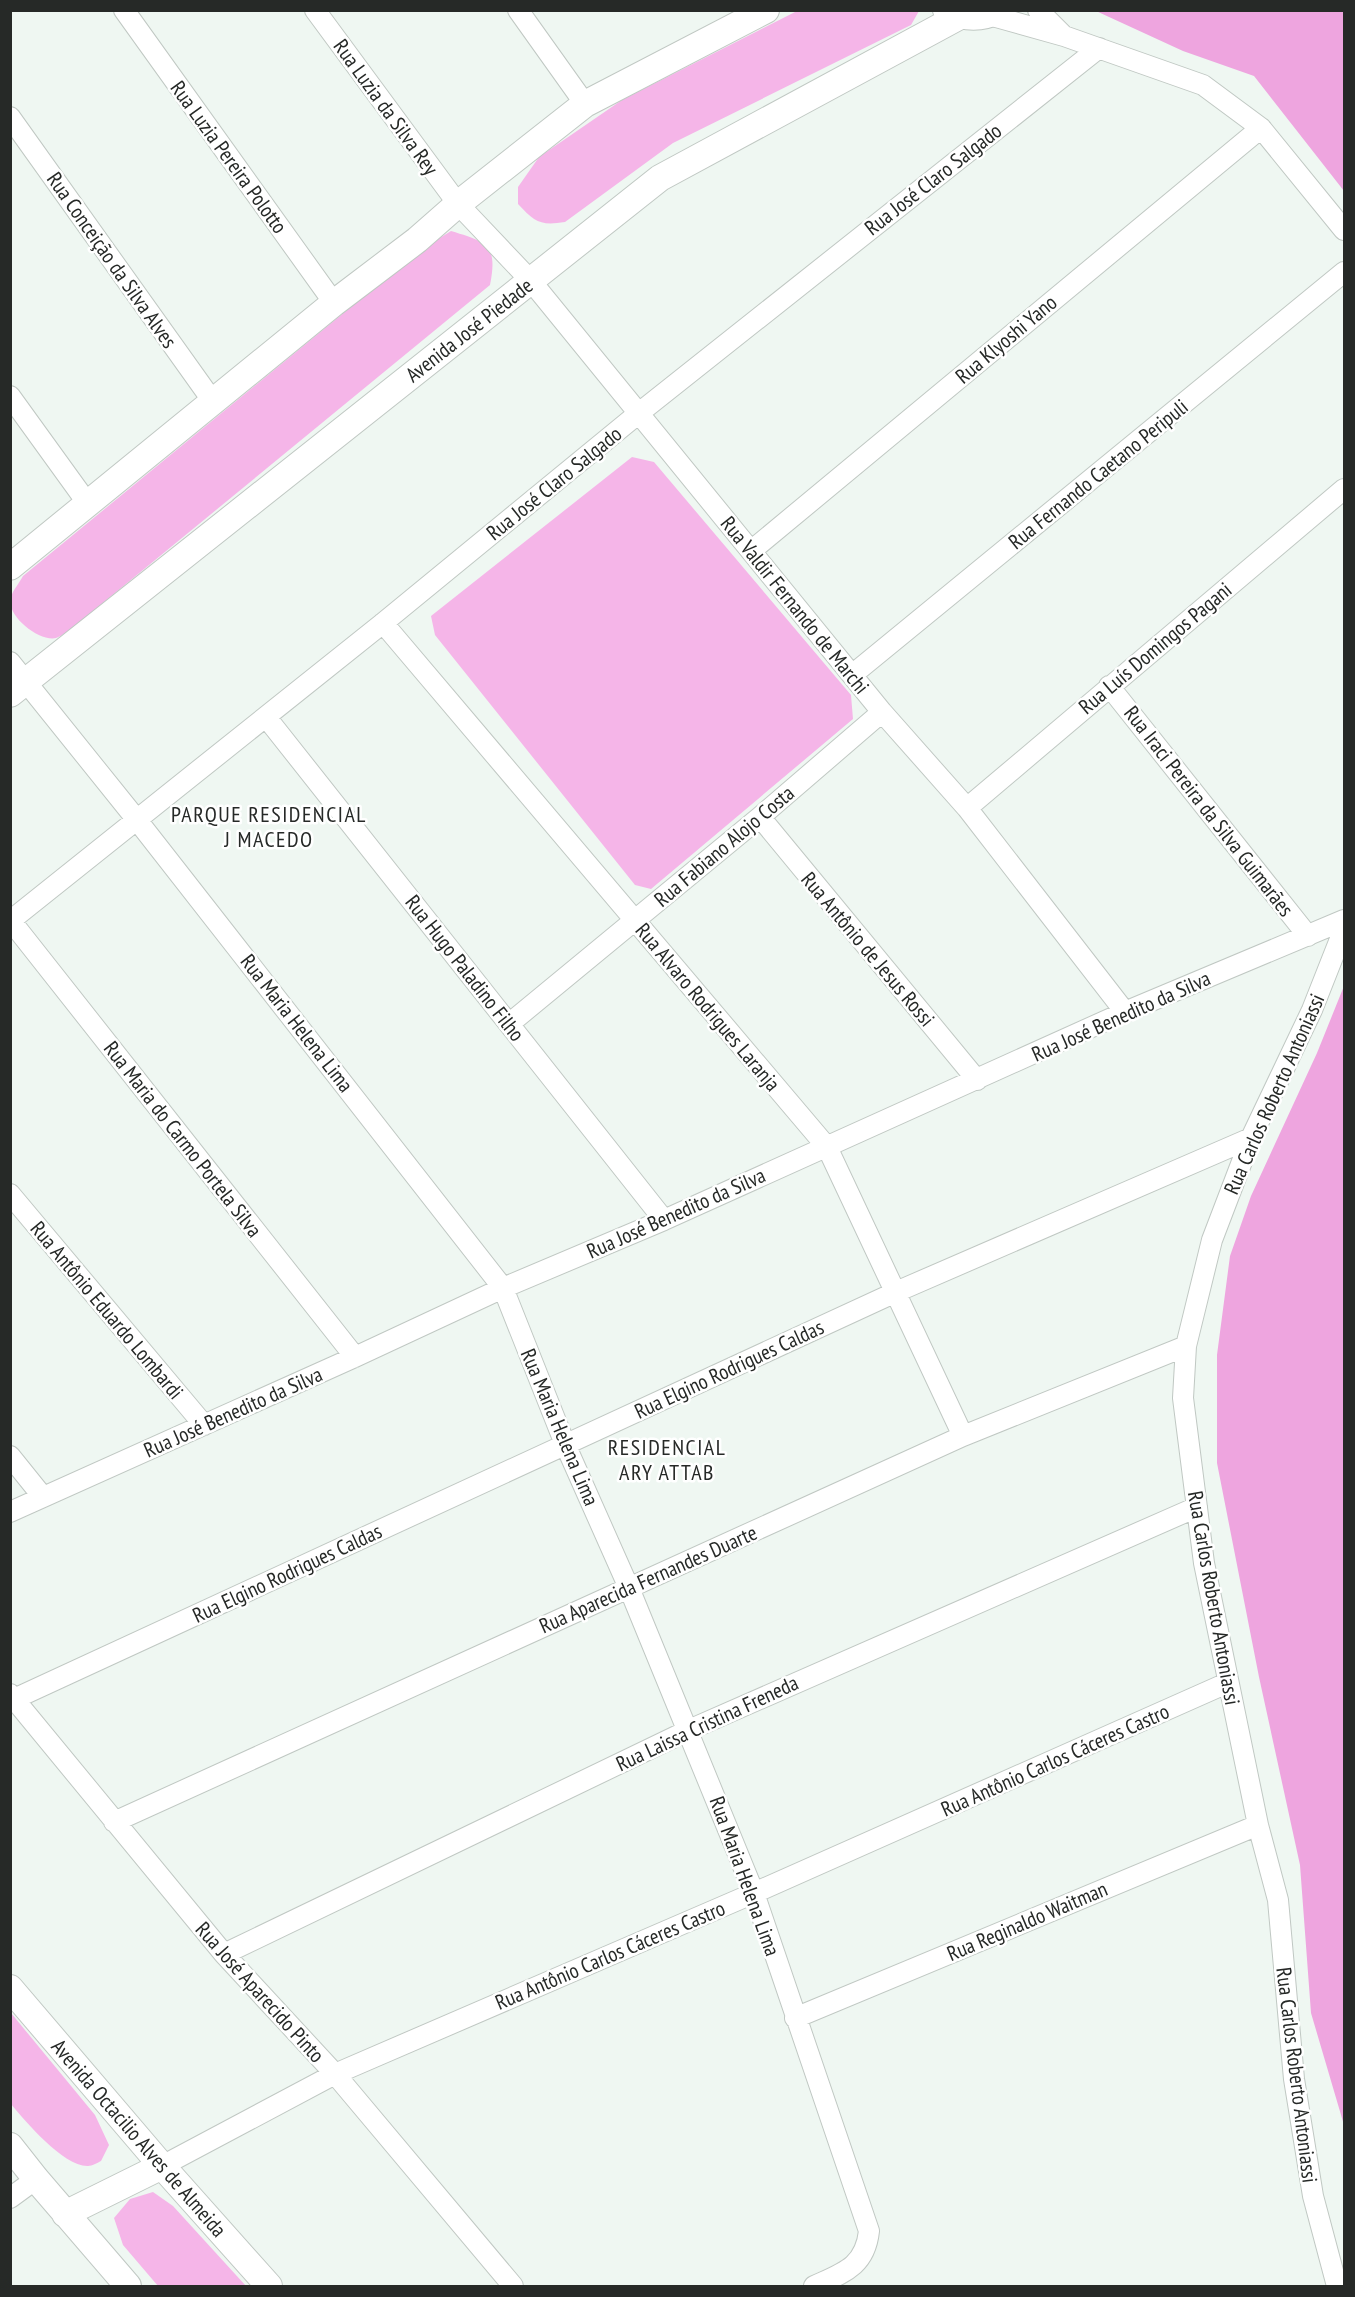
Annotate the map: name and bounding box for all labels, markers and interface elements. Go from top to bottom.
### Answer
street label: Rua Luzia da Silva Rey [328,34,444,180]
street label: Rua Luzia Pereira Polotto [165,75,293,239]
street label: Rua José Claro Salgado [859,117,1007,241]
street label: Rua Conceição da Silva Alves [41,167,183,353]
street label: Avenida José Piedade [400,272,538,388]
street label: Rua Klyoshi Yano [950,289,1062,389]
street label: Rua Fernando Caetano Peripuli [1003,393,1193,555]
street label: Rua José Claro Salgado [481,420,627,546]
street label: Rua Valdir Fernando de Marchi [715,511,875,699]
street label: Rua Luís Domingos Pagani [1073,576,1237,720]
street label: Rua Iraci Pereira da Silva Guimarães [1118,700,1300,922]
street label: Rua Fabiano Alojo Costa [648,780,800,912]
district label: PARQUE RESIDENCIAL J MACEDO [171,800,367,853]
street label: Rua Antônio de Jesus Rossi [795,866,941,1032]
street label: Rua Hugo Paladino Filho [399,889,531,1047]
street label: Rua Alvaro Rodrigues Laranja [630,917,786,1097]
street label: Rua Maria Helena Lima [235,949,359,1097]
street label: Rua José Benedito da Silva [1028,965,1214,1067]
street label: Rua Carlos Roberto Antoniassi [1218,989,1330,1199]
street label: Rua Maria do Carmo Portela Silva [98,1036,268,1242]
street label: Rua José Benedito da Silva [583,1162,769,1264]
street label: Rua Antônio Eduardo Lombardi [25,1216,189,1404]
street label: Rua Elgino Rodrigues Caldas [630,1313,828,1425]
street label: Rua Maria Helena Lima [515,1344,605,1510]
street label: Rua José Benedito da Silva [140,1361,326,1463]
district label: RESIDENCIAL ARY ATTAB [608,1433,726,1486]
street label: Rua Carlos Roberto Antoniassi [1182,1489,1246,1707]
street label: Rua Elgino Rodrigues Caldas [188,1517,386,1629]
street label: Rua Aparecida Fernandes Duarte [535,1519,761,1639]
street label: Rua Laissa Cristina Freneda [612,1669,802,1777]
street label: Rua Antônio Carlos Cáceres Castro [937,1697,1173,1823]
street label: Rua Maria Helena Lima [704,1792,786,1960]
street label: Rua Reginaldo Waitman [943,1875,1111,1967]
street label: Rua Antônio Carlos Cáceres Castro [491,1894,729,2016]
street label: Rua José Aparecido Pinto [190,1916,330,2068]
street label: Rua Carlos Roberto Antoniassi [1270,1966,1324,2184]
street label: Avenida Octacilio Alves de Almeida [46,2033,232,2243]

